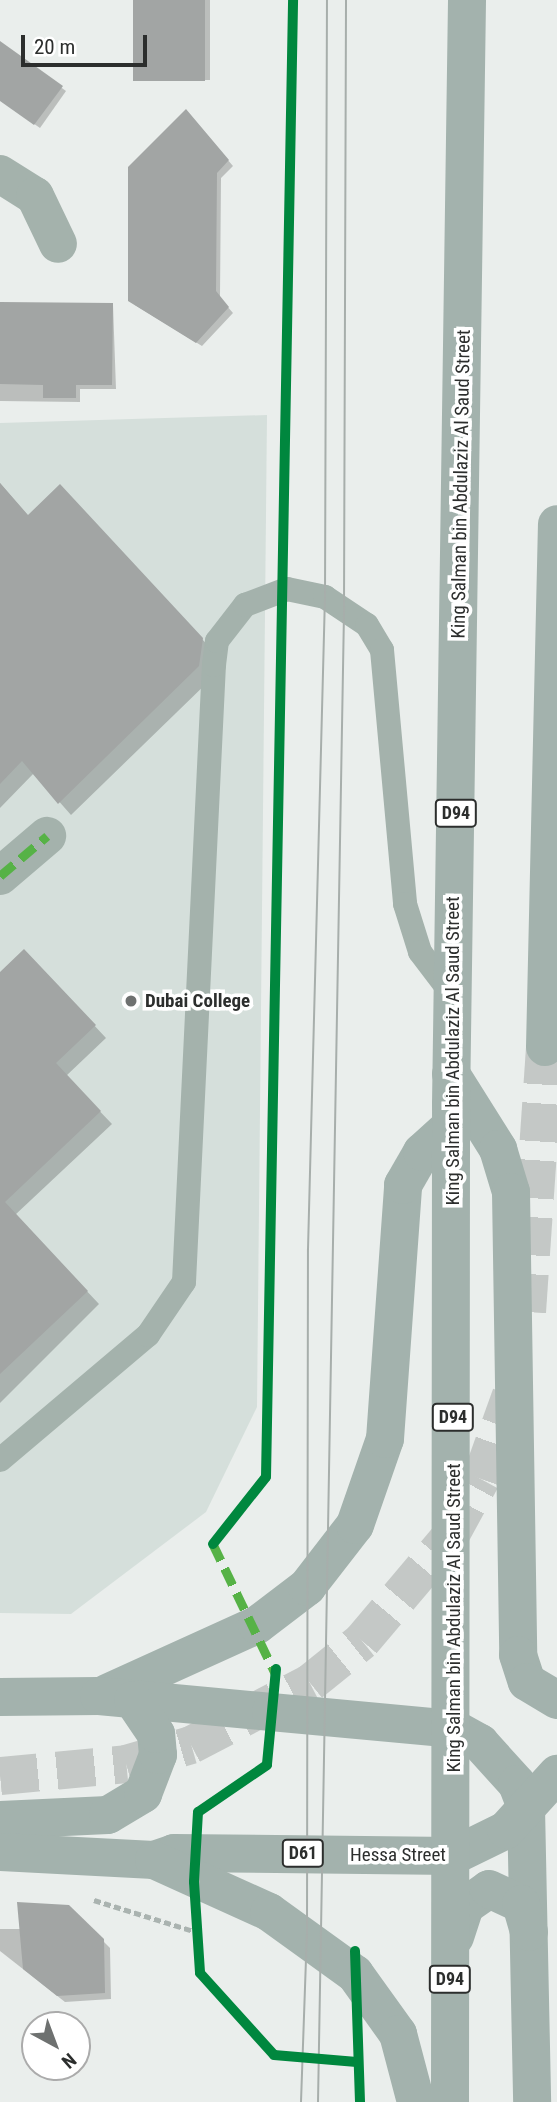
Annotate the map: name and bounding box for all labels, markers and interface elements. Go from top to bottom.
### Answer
scale bar [24,21,150,65]
text: 20 m [34,35,75,59]
street label: King Salman bin Abdulaziz Al Saud Street [447,329,475,639]
road number: D94 [433,798,479,828]
street label: King Salman bin Abdulaziz Al Saud Street [442,896,464,1206]
place label: Dubai College [145,990,250,1012]
marker: Dubai College [123,993,139,1009]
road number: D94 [430,1402,476,1432]
street label: King Salman bin Abdulaziz Al Saud Street [443,1463,465,1773]
road number: D61 [280,1839,326,1868]
street label: Hessa Street [350,1844,446,1866]
road number: D94 [427,1965,473,1994]
north arrow [21,2011,91,2081]
text: N [57,2048,81,2073]

